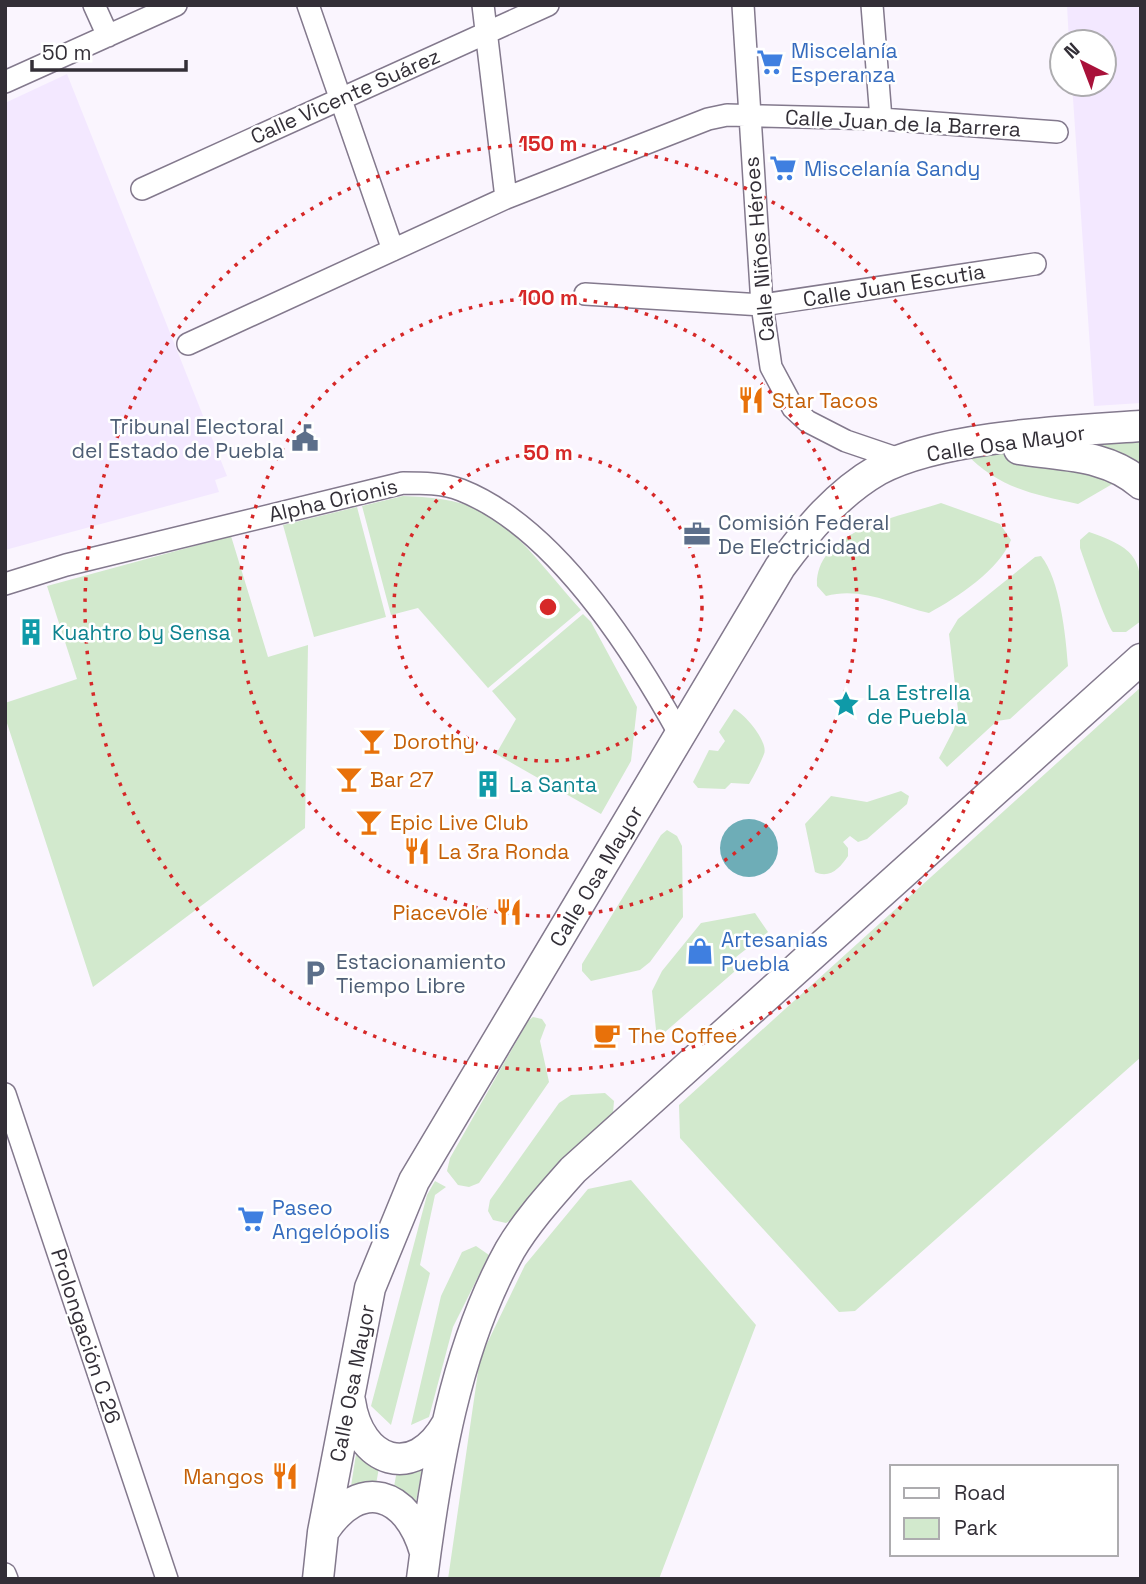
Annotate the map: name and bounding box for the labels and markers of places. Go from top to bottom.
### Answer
place label: Miscelanía Esperanza [791,37,898,88]
supermarket icon: Miscelanía Esperanza [755,47,785,77]
supermarket icon: Miscelanía Sandy [768,153,798,183]
place label: Miscelanía Sandy [804,155,980,182]
restaurant icon: Star Tacos [736,385,766,415]
place label: Star Tacos [772,387,878,414]
place label: Tribunal Electoral del Estado de Puebla [72,413,284,464]
public building icon: Tribunal Electoral del Estado de Puebla [290,423,320,453]
place label: Comisión Federal De Electricidad [718,509,890,560]
office icon: Comisión Federal De Electricidad [682,519,712,549]
centre of rings [536,595,560,619]
building icon: Kuahtro by Sensa [16,617,46,647]
place label: Kuahtro by Sensa [52,619,231,646]
place label: La Estrella de Puebla [867,679,971,730]
place icon: La Estrella de Puebla [831,689,861,719]
bar icon: Dorothy [357,726,387,756]
place label: Dorothy [393,728,475,755]
bar icon: Bar 27 [334,764,364,794]
place label: Bar 27 [370,766,434,793]
building icon: La Santa [473,769,503,799]
place label: La Santa [509,771,597,798]
bar icon: Epic Live Club [354,807,384,837]
place label: Epic Live Club [390,809,529,836]
restaurant icon: La 3ra Ronda [402,836,432,866]
place label: La 3ra Ronda [438,838,569,865]
restaurant icon: Piacevole [494,897,524,927]
place label: Piacevole [392,899,488,926]
place label: Artesanias Puebla [721,926,828,977]
shop icon: Artesanias Puebla [685,936,715,966]
place label: Estacionamiento Tiempo Libre [336,948,506,999]
parking icon: Estacionamiento Tiempo Libre [300,958,330,988]
cafe icon: The Coffee [592,1020,622,1050]
place label: The Coffee [628,1022,738,1049]
place label: Paseo Angelópolis [272,1194,390,1245]
supermarket icon: Paseo Angelópolis [236,1204,266,1234]
restaurant icon: Mangos [270,1461,300,1491]
place label: Mangos [183,1463,264,1490]

